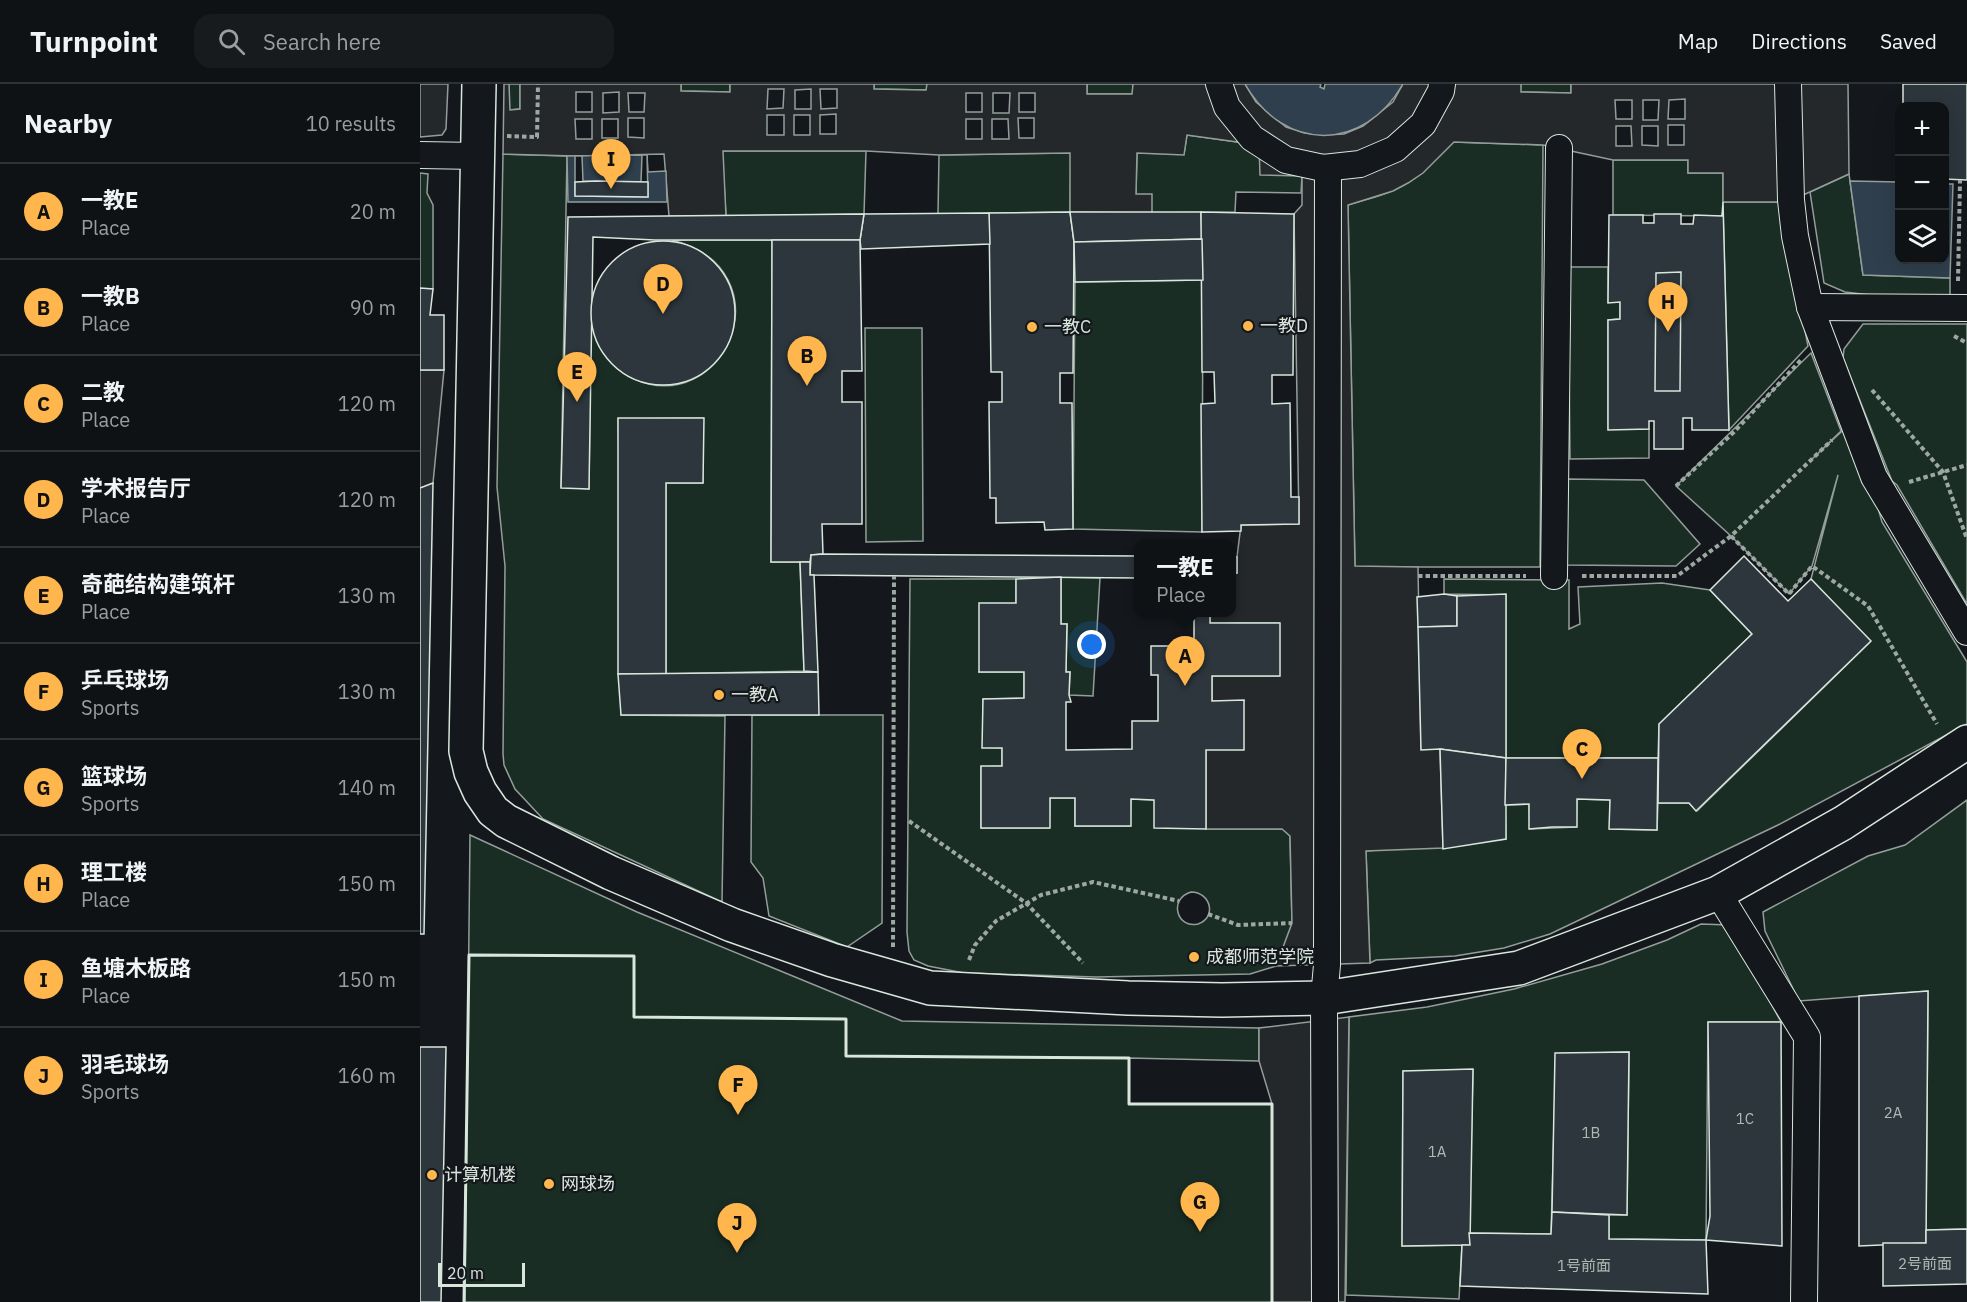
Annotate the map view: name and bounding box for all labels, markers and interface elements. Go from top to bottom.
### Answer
search box [194,14,614,68]
text: Turnpoint [30,23,158,60]
icon: search [215,25,248,58]
text: Search here [263,27,381,56]
text: Map [1678,27,1718,55]
text: Directions [1751,27,1847,55]
text: Saved [1880,27,1937,55]
map controls [1895,102,1949,264]
button: + [1895,102,1949,156]
text: Nearby [24,106,112,140]
text: 10 results [306,110,396,137]
pin: I [592,140,630,189]
button: − [1895,156,1949,210]
text: 一教E [81,185,138,214]
text: A [37,198,50,225]
text: 20 m [350,198,396,225]
button: layers [1895,210,1949,264]
text: Place [81,214,130,241]
pin: D [644,264,682,314]
text: 一教B [81,281,140,310]
pin: H [1648,282,1688,332]
text: B [37,294,50,321]
text: 90 m [350,294,396,321]
text: Place [81,310,130,337]
place label: 一教D [1260,314,1308,337]
place label: 一教C [1044,315,1091,338]
marker: 一教D [1241,319,1255,333]
marker: 一教C [1025,320,1039,334]
pin: B [788,336,826,386]
pin: E [558,352,596,402]
text: 二教 [81,377,125,406]
text: C [37,390,50,417]
text: 120 m [338,390,396,417]
text: Place [81,406,130,433]
text: 学术报告厅 [81,473,191,502]
text: D [37,486,50,513]
text: 120 m [338,486,396,513]
text: Place [81,502,130,529]
popup [1134,539,1236,617]
text: 一教E [1156,552,1214,581]
text: 奇葩结构建筑杆 [81,569,235,598]
text: Place [1156,581,1205,608]
text: E [37,582,50,609]
text: 130 m [338,582,396,609]
text: Place [81,598,130,625]
your location [1077,630,1106,659]
pin: A [1166,636,1204,686]
text: 乒乓球场 [81,665,169,694]
text: F [38,678,49,705]
text: 130 m [338,678,396,705]
place label: 一教A [731,683,779,706]
marker: 一教A [712,688,726,702]
text: Sports [81,694,140,721]
pin: C [1562,730,1602,779]
text: 篮球场 [81,761,147,790]
text: G [36,774,51,801]
text: 140 m [338,774,396,801]
text: Sports [81,790,140,817]
text: 理工楼 [81,857,147,886]
text: H [36,870,51,897]
text: 150 m [338,870,396,897]
text: Place [81,886,130,913]
place label: 成都师范学院 [1206,945,1314,968]
marker: 成都师范学院 [1187,950,1201,964]
text: 鱼塘木板路 [81,953,191,982]
text: I [39,966,48,993]
text: 150 m [338,966,396,993]
text: Place [81,982,130,1009]
text: 羽毛球场 [81,1049,169,1078]
text: J [38,1062,49,1089]
text: 160 m [338,1062,396,1089]
pin: F [718,1066,758,1115]
text: Sports [81,1078,140,1105]
house number: 2A [1884,1103,1903,1122]
house number: 1C [1736,1109,1754,1128]
house number: 1B [1582,1123,1600,1142]
house number: 1A [1428,1142,1447,1161]
place label: 计算机楼 [444,1163,516,1186]
marker: 计算机楼 [425,1168,439,1182]
place label: 网球场 [561,1172,615,1195]
marker: 网球场 [542,1177,556,1191]
pin: G [1180,1182,1220,1232]
pin: J [718,1204,756,1253]
house number: 2号前面 [1898,1254,1952,1273]
house number: 1号前面 [1557,1256,1611,1275]
scale bar [438,1260,525,1288]
text: 20 m [447,1263,484,1283]

